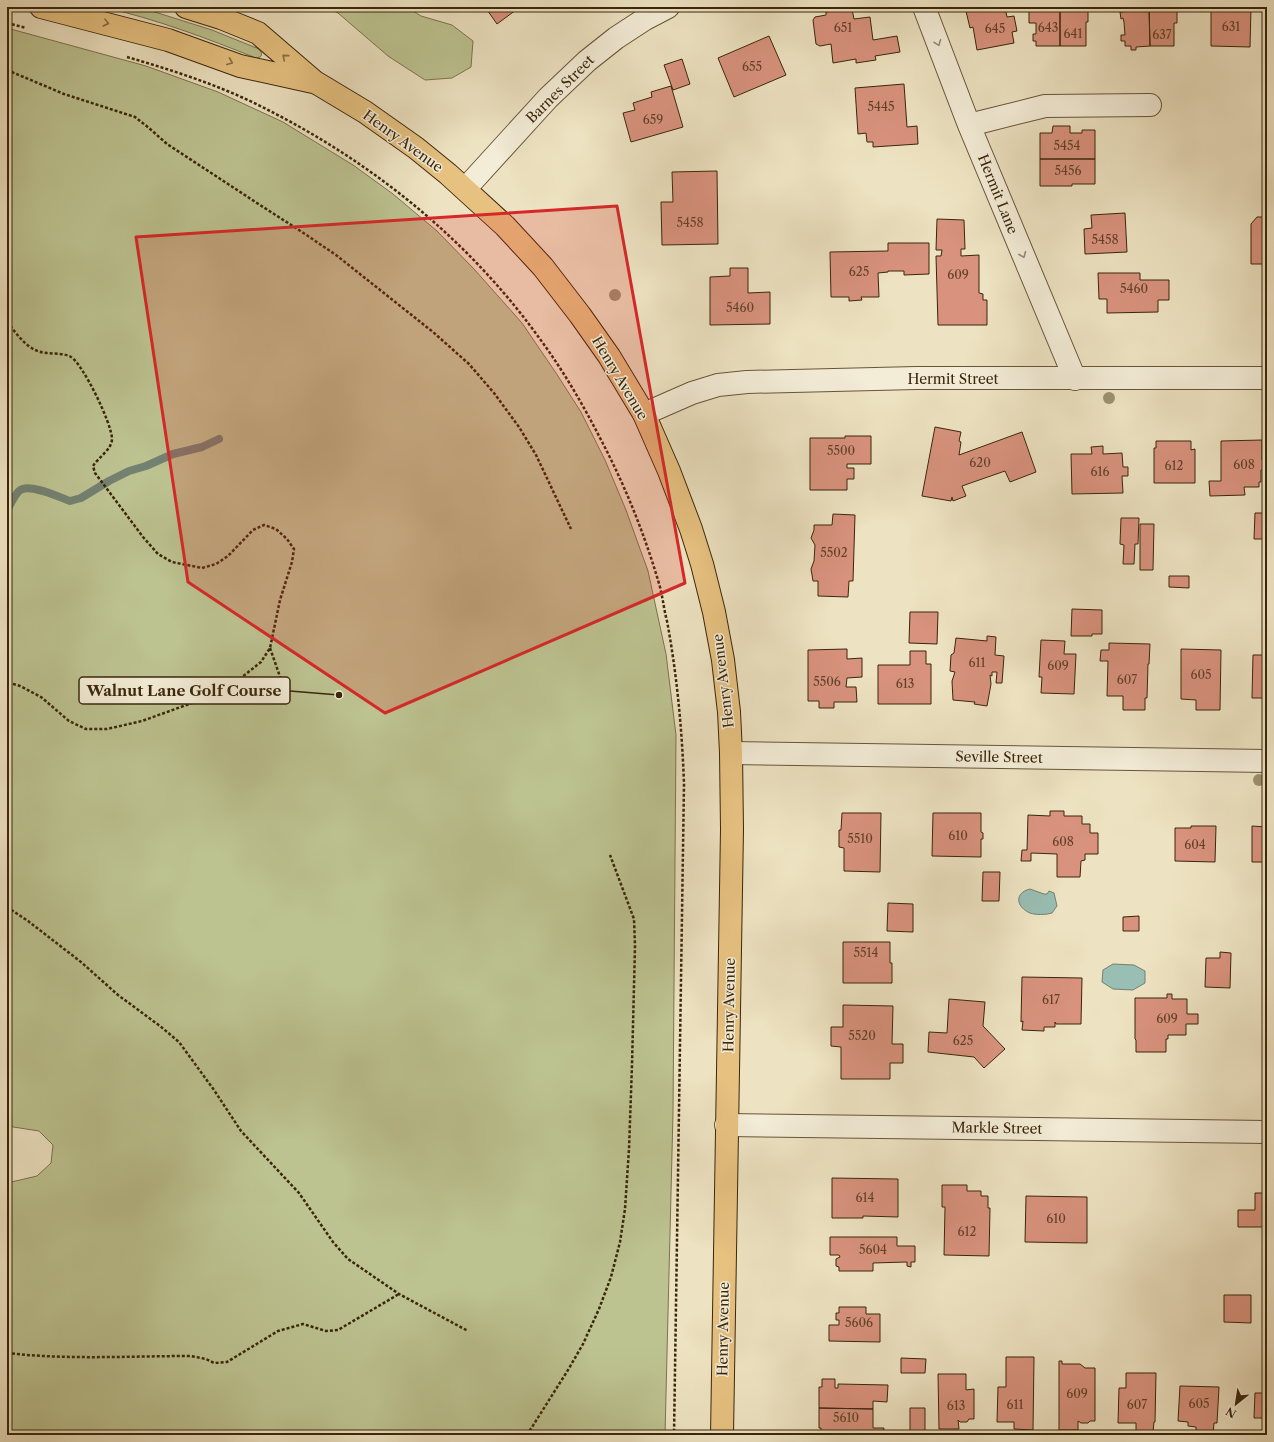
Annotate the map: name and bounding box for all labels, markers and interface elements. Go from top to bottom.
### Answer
one-way arrow [103,19,109,27]
house number: 631 [1222,19,1240,34]
house number: 651 [834,20,852,35]
house number: 643 [1038,20,1058,35]
house number: 645 [985,21,1005,36]
house number: 641 [1063,26,1083,41]
house number: 637 [1152,27,1172,42]
one-way arrow [933,40,941,47]
street label: Barnes Street [522,51,598,127]
one-way arrow [282,54,290,61]
one-way arrow [226,58,233,66]
house number: 655 [742,59,762,74]
house number: 5445 [868,99,894,114]
street label: Henry Avenue [359,106,447,176]
house number: 659 [643,112,663,127]
house number: 5454 [1054,138,1081,153]
street label: Hermit Lane [974,151,1022,237]
house number: 5456 [1055,163,1082,178]
house number: 5458 [676,215,704,230]
house number: 5458 [1091,232,1119,247]
one-way arrow [1018,251,1026,258]
house number: 625 [849,264,869,279]
house number: 609 [947,267,969,282]
house number: 5460 [1120,281,1148,296]
house number: 5460 [726,300,754,315]
street label: Henry Avenue [588,333,652,423]
street label: Hermit Street [907,370,999,388]
house number: 5500 [827,443,855,458]
house number: 620 [969,455,991,470]
house number: 608 [1233,457,1255,472]
house number: 612 [1165,458,1184,473]
house number: 616 [1090,464,1110,479]
house number: 5502 [820,545,848,560]
street label: Henry Avenue [708,633,738,729]
house number: 611 [968,655,986,670]
house number: 609 [1047,658,1069,673]
house number: 605 [1190,667,1212,682]
house number: 607 [1117,672,1137,687]
house number: 5506 [813,674,841,689]
house number: 613 [896,676,914,691]
callout: Walnut Lane Golf Course [79,677,290,704]
text: Walnut Lane Golf Course [86,681,282,700]
street label: Seville Street [955,747,1043,767]
house number: 610 [948,828,968,843]
house number: 5510 [847,831,873,846]
house number: 608 [1052,834,1074,849]
house number: 604 [1184,837,1206,852]
house number: 5514 [853,945,879,960]
street label: Henry Avenue [719,957,739,1052]
house number: 617 [1042,992,1060,1007]
house number: 609 [1156,1011,1178,1026]
house number: 5520 [848,1028,876,1043]
house number: 625 [953,1033,973,1048]
street label: Markle Street [951,1118,1043,1138]
house number: 614 [855,1190,875,1205]
house number: 610 [1046,1211,1066,1226]
house number: 612 [958,1224,977,1239]
house number: 5604 [859,1242,887,1257]
street label: Henry Avenue [713,1281,733,1376]
house number: 5606 [845,1315,873,1330]
north arrow [1216,1384,1256,1424]
house number: 609 [1066,1386,1088,1401]
house number: 605 [1188,1396,1210,1411]
house number: 611 [1006,1397,1024,1412]
house number: 607 [1127,1397,1147,1412]
house number: 613 [947,1398,965,1413]
text: N [1223,1404,1239,1421]
house number: 5610 [833,1410,859,1425]

